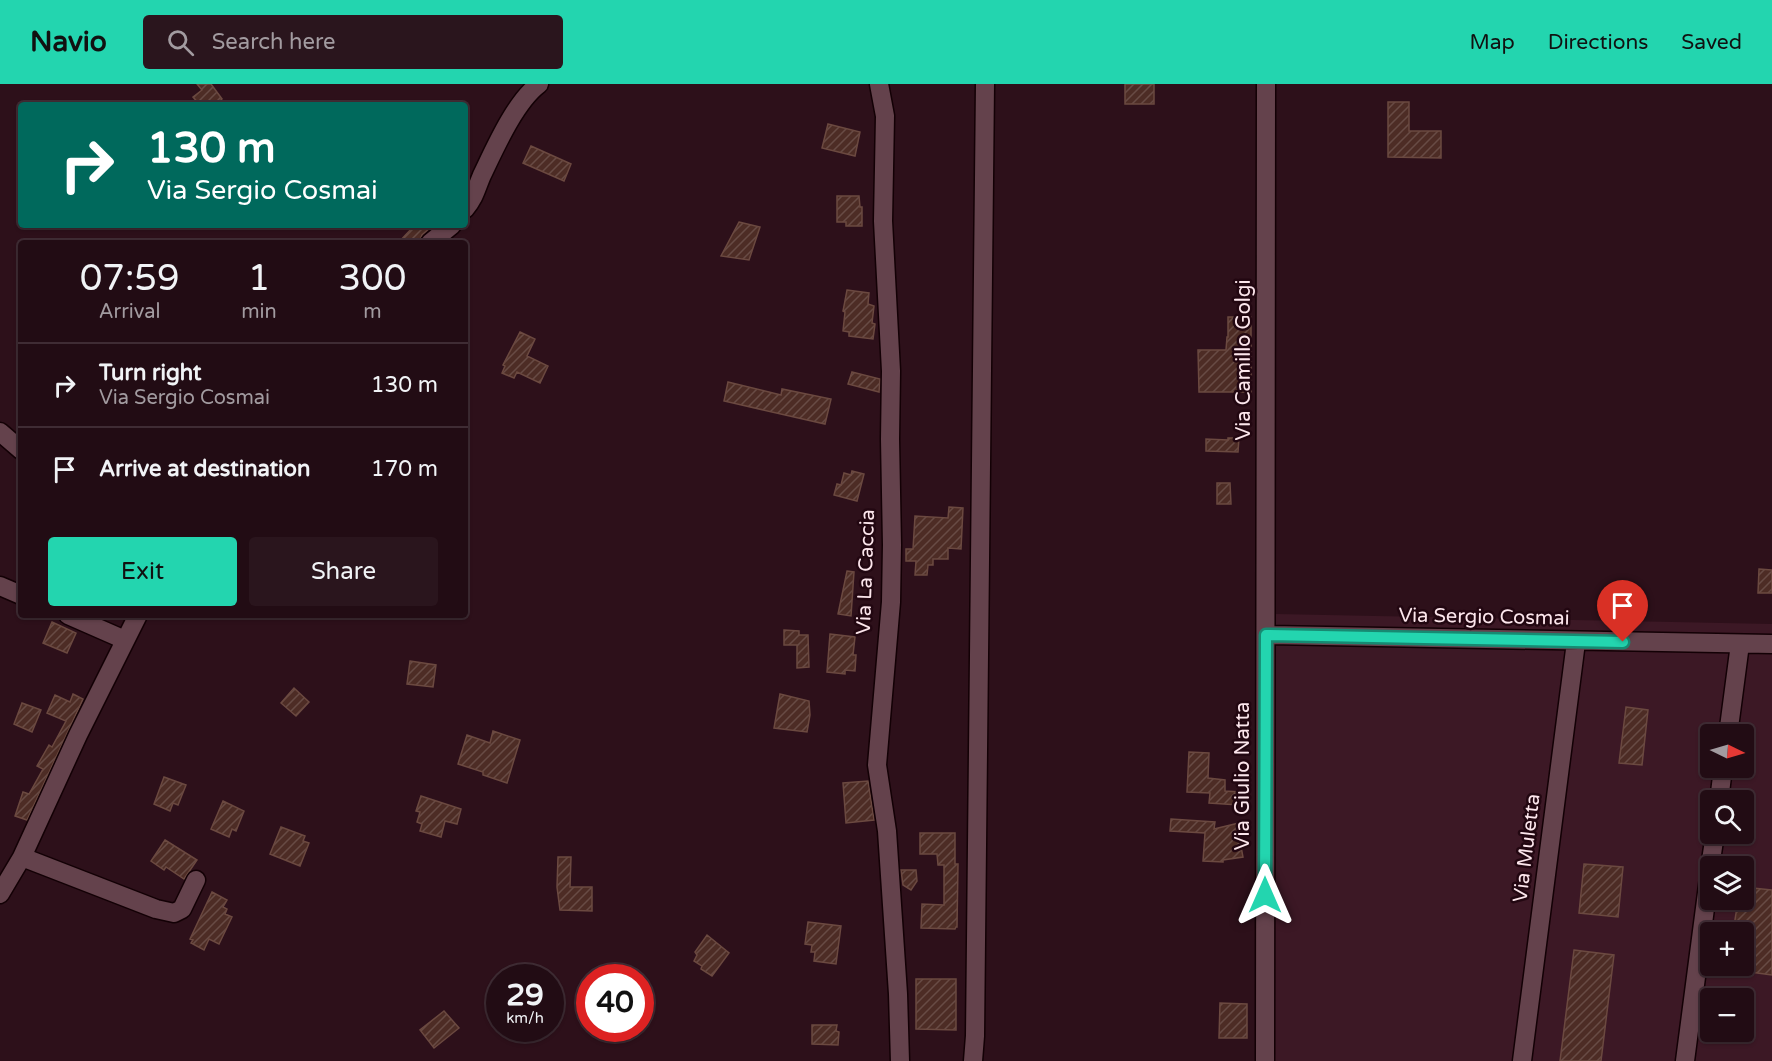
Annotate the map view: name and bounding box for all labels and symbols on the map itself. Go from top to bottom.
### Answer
street label: Via Camillo Golgi [1232,280,1256,440]
street label: Via La Caccia [852,509,880,635]
pin [1597,580,1648,642]
street label: Via Sergio Cosmai [1398,604,1570,630]
street label: Via Giulio Natta [1231,702,1255,850]
north arrow [1700,724,1754,778]
street label: Via Muletta [1508,792,1546,904]
position arrow [1233,863,1297,927]
speed limit sign: 40 [576,964,654,1042]

